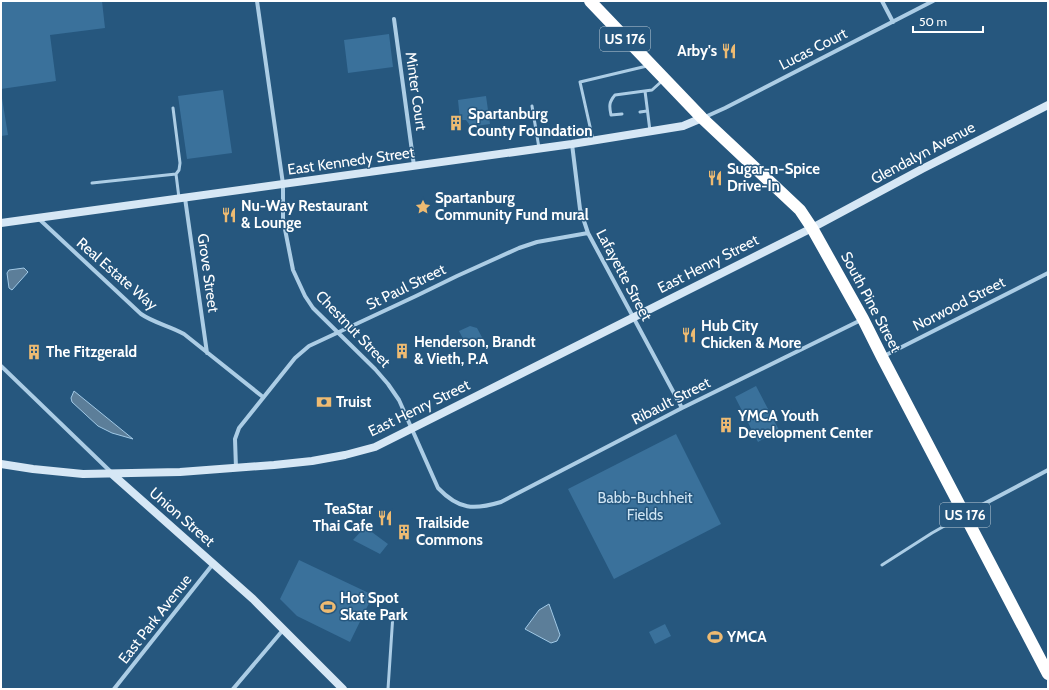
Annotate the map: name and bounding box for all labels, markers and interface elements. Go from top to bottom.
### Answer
scale bar [913,8,983,34]
text: 50 m [919,14,947,29]
street label: Lucas Court [776,24,850,74]
road number: US 176 [600,27,650,51]
place label: Arby's [677,42,717,60]
restaurant icon: Arby's [720,42,738,60]
street label: Minter Court [402,51,430,131]
place label: Spartanburg County Foundation [468,105,593,140]
building icon: Spartanburg County Foundation [447,114,465,132]
street label: Glendalyn Avenue [868,118,978,188]
street label: East Kennedy Street [286,143,416,179]
place label: Sugar-n-Spice Drive-In [727,160,820,195]
restaurant icon: Sugar-n-Spice Drive-In [706,169,724,187]
place label: Spartanburg Community Fund mural [435,189,589,224]
place label: Nu-Way Restaurant & Lounge [241,197,368,232]
place icon: Spartanburg Community Fund mural [414,198,432,216]
restaurant icon: Nu-Way Restaurant & Lounge [220,206,238,224]
street label: Lafayette Street [592,226,656,324]
street label: East Henry Street [655,231,761,297]
street label: Grove Street [194,232,222,314]
street label: Real Estate Way [73,234,161,314]
street label: South Pine Street [837,249,905,355]
street label: St Paul Street [363,260,449,314]
street label: Norwood Street [910,273,1008,335]
street label: Chestnut Street [312,287,394,371]
place label: Hub City Chicken & More [701,317,802,352]
restaurant icon: Hub City Chicken & More [680,326,698,344]
place label: Henderson, Brandt & Vieth, P.A [414,333,536,368]
building icon: Henderson, Brandt & Vieth, P.A [393,342,411,360]
building icon: The Fitzgerald [25,343,43,361]
place label: The Fitzgerald [46,343,137,361]
street label: Ribault Street [629,373,713,429]
street label: East Henry Street [365,376,473,440]
bank icon: Truist [315,393,333,411]
place label: Truist [336,393,371,411]
place label: YMCA Youth Development Center [737,407,873,442]
building icon: YMCA Youth Development Center [717,416,735,434]
street label: Union Street [146,484,218,550]
park label: Babb-Buchheit Fields [598,489,692,524]
place label: TeaStar Thai Cafe [313,500,373,535]
road number: US 176 [940,503,990,527]
restaurant icon: TeaStar Thai Cafe [376,509,394,527]
place label: Trailside Commons [416,514,483,549]
building icon: Trailside Commons [395,523,413,541]
street label: East Park Avenue [115,571,196,667]
place label: Hot Spot Skate Park [340,589,409,624]
sports icon: Hot Spot Skate Park [319,598,337,616]
sports icon: YMCA [706,628,724,646]
place label: YMCA [726,628,767,646]

